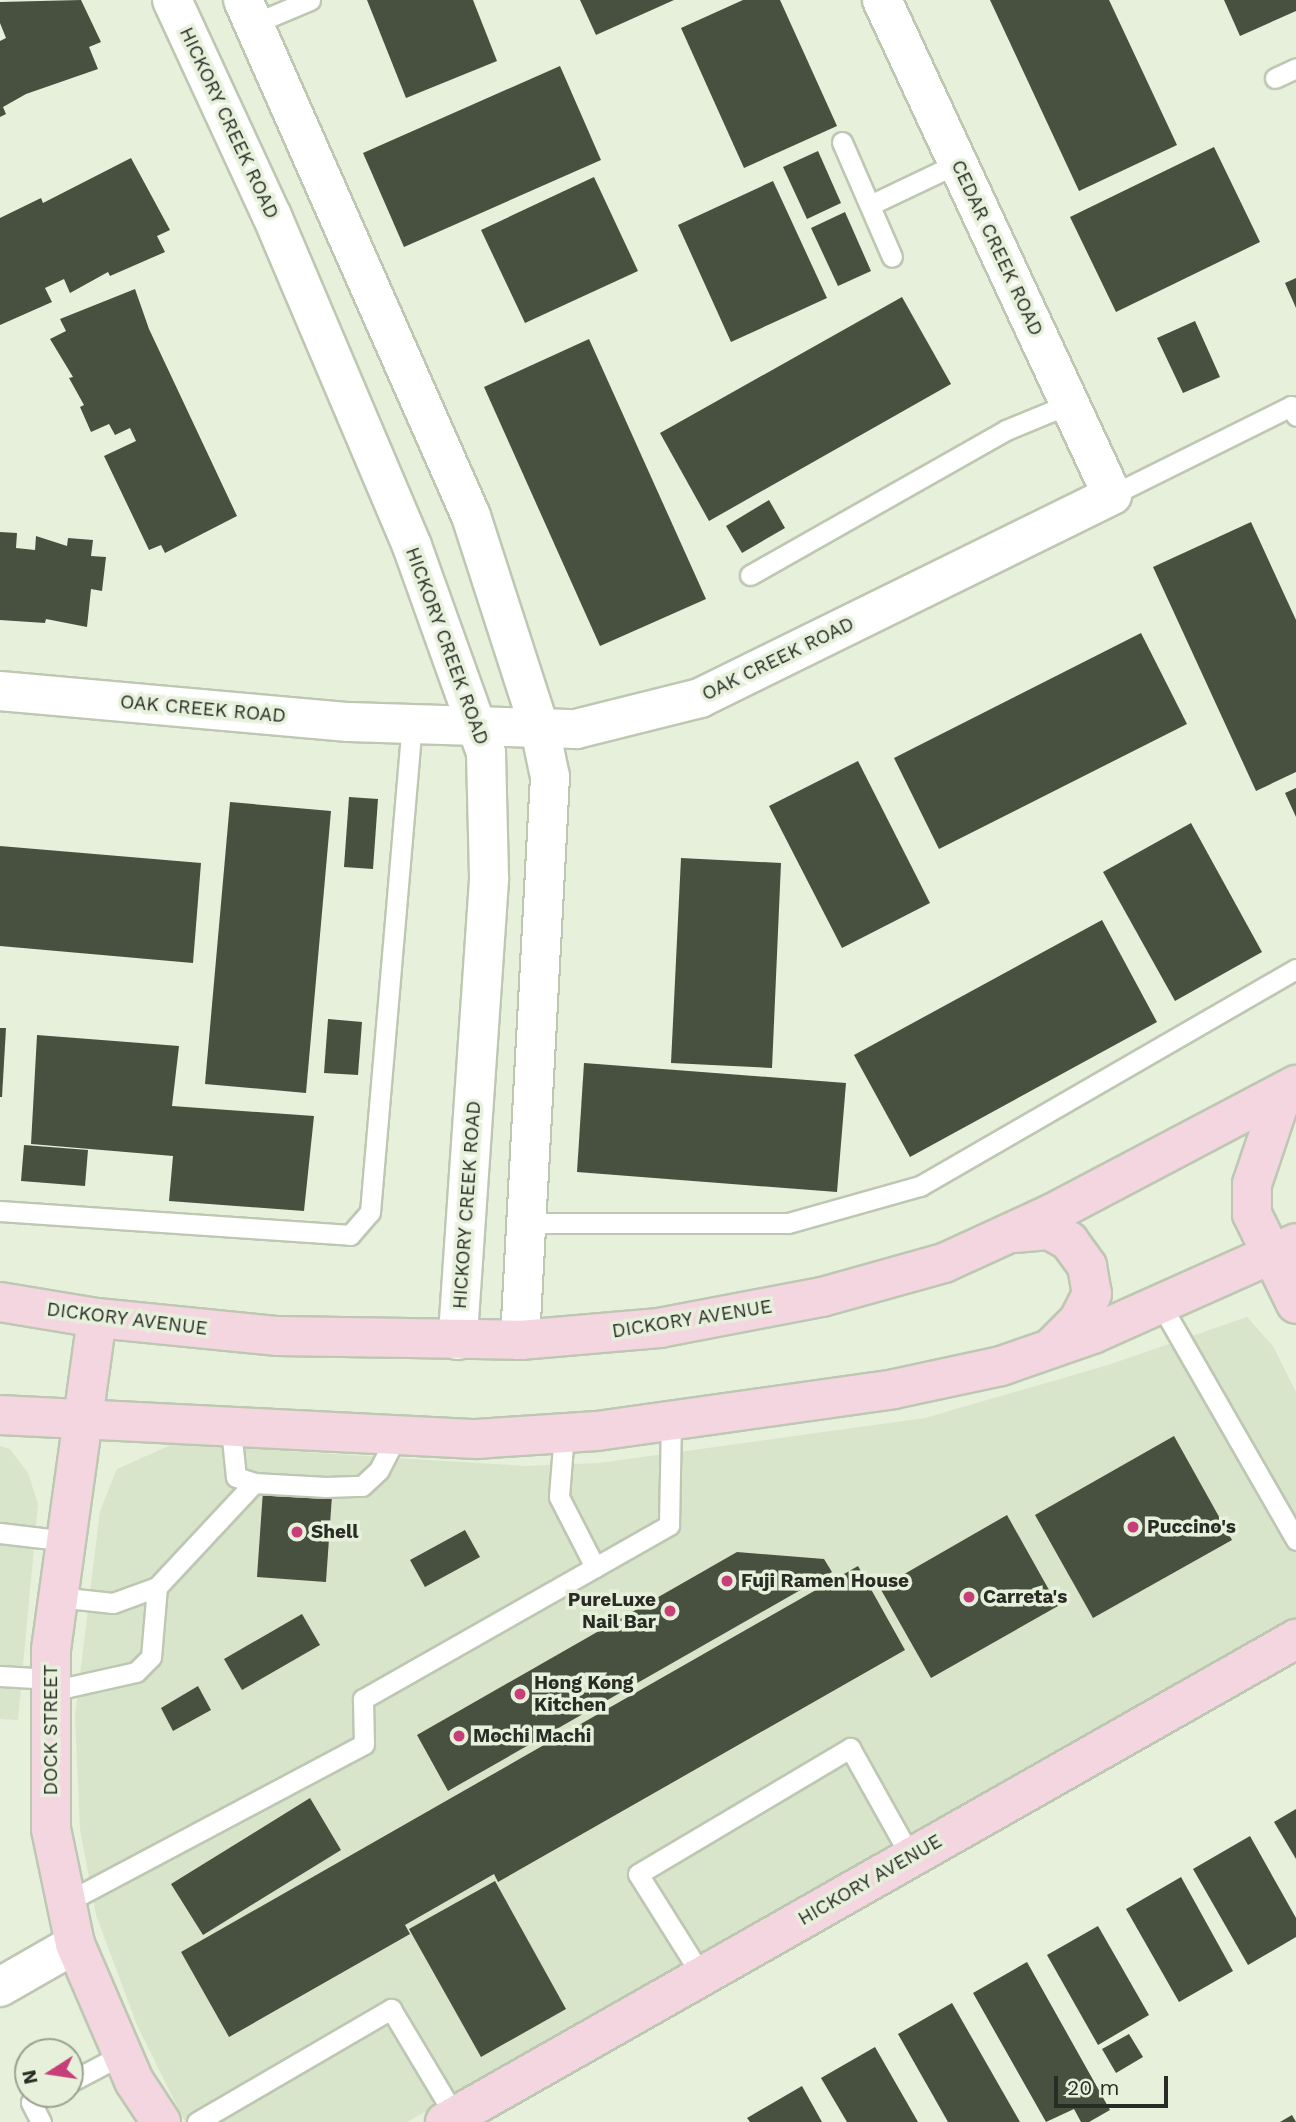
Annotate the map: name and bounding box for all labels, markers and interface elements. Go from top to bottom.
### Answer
street label: HICKORY CREEK ROAD [174,23,284,223]
street label: CEDAR CREEK ROAD [946,156,1048,340]
street label: HICKORY CREEK ROAD [400,544,494,748]
street label: OAK CREEK ROAD [698,612,858,706]
street label: OAK CREEK ROAD [119,690,287,728]
street label: HICKORY CREEK ROAD [448,1100,486,1310]
street label: DICKORY AVENUE [610,1295,774,1343]
street label: DICKORY AVENUE [45,1298,209,1340]
place label: Puccino's [1147,1516,1236,1538]
marker: Puccino's [1125,1519,1141,1535]
place label: Shell [311,1521,358,1543]
marker: Shell [289,1524,305,1540]
place label: Fuji Ramen House [741,1570,909,1592]
marker: Fuji Ramen House [719,1573,735,1589]
place label: Carreta's [983,1586,1067,1608]
place label: PureLuxe Nail Bar [568,1589,656,1633]
marker: Carreta's [961,1589,977,1605]
marker: PureLuxe Nail Bar [662,1603,678,1619]
street label: DOCK STREET [40,1664,62,1796]
place label: Hong Kong Kitchen [534,1672,633,1716]
marker: Hong Kong Kitchen [512,1686,528,1702]
place label: Mochi Machi [473,1725,591,1747]
marker: Mochi Machi [451,1728,467,1744]
street label: HICKORY AVENUE [793,1829,947,1931]
north arrow [14,2038,84,2108]
scale bar [1058,2062,1172,2106]
text: N [17,2068,43,2086]
text: 20 m [1067,2075,1119,2100]

